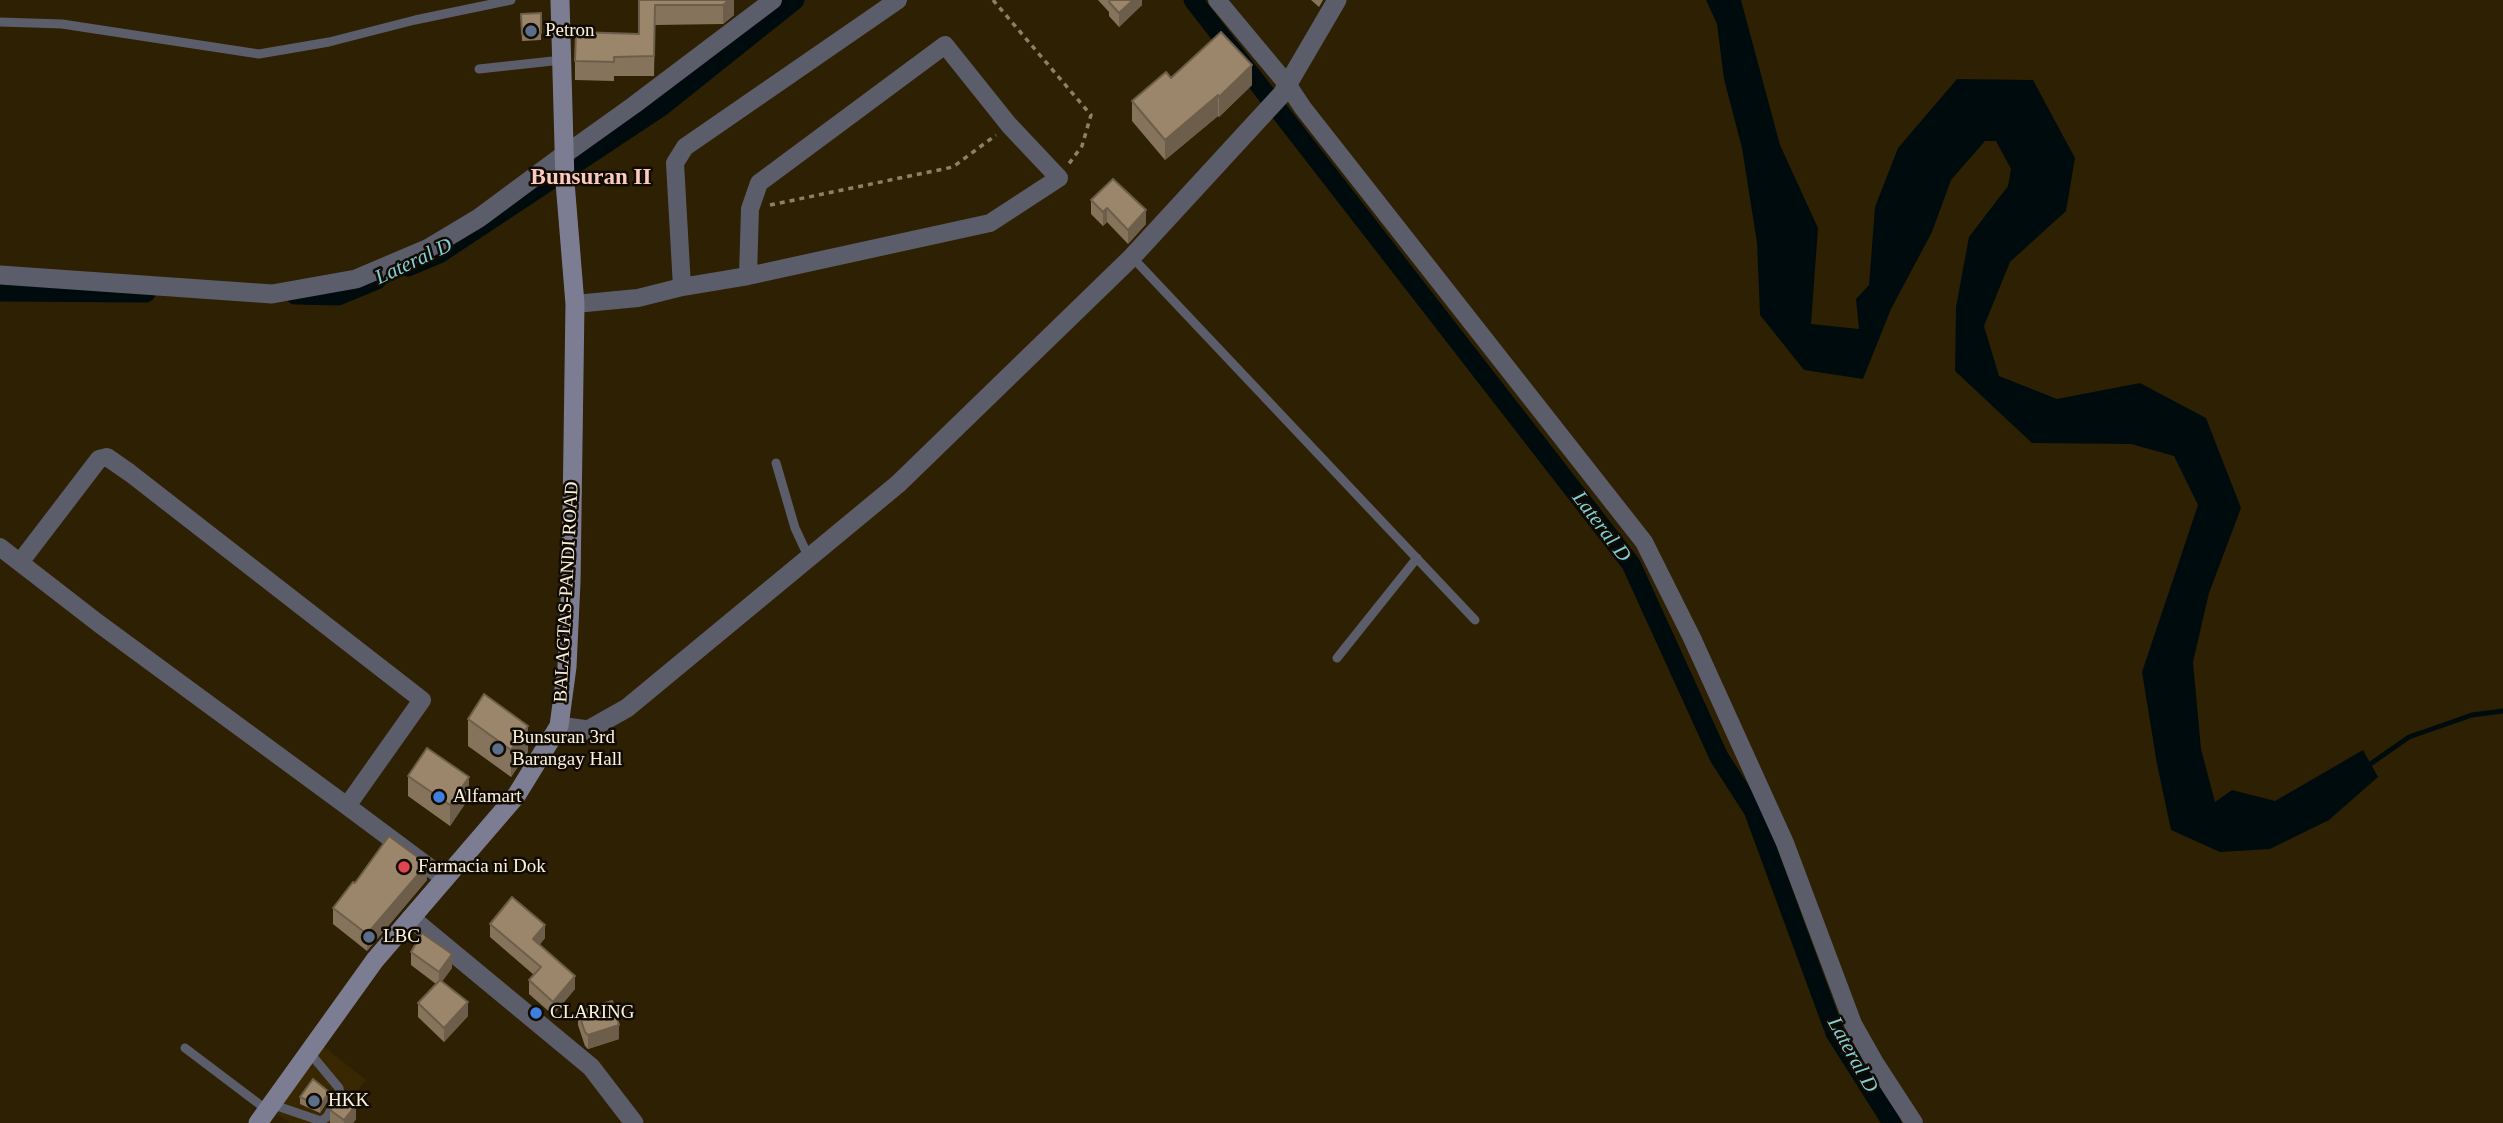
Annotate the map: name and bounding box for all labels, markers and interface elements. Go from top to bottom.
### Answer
place label: Petron [545,20,595,42]
marker: Petron [523,23,539,39]
district label: Bunsuran II [531,164,651,192]
water label: Lateral D [371,233,457,291]
street label: BALAGTAS-PANDI ROAD [550,481,584,703]
water label: Lateral D [1566,487,1636,567]
place label: Bunsuran 3rd Barangay Hall [512,727,622,771]
marker: Bunsuran 3rd Barangay Hall [490,741,506,757]
place label: Alfamart [453,786,522,808]
marker: Alfamart [431,789,447,805]
place label: Farmacia ni Dok [418,856,546,878]
marker: Farmacia ni Dok [396,859,412,875]
place label: LBC [383,926,420,948]
marker: LBC [361,929,377,945]
place label: CLARING [550,1002,634,1024]
marker: CLARING [528,1005,544,1021]
water label: Lateral D [1821,1013,1883,1097]
place label: HKK [328,1090,369,1112]
marker: HKK [306,1093,322,1109]

